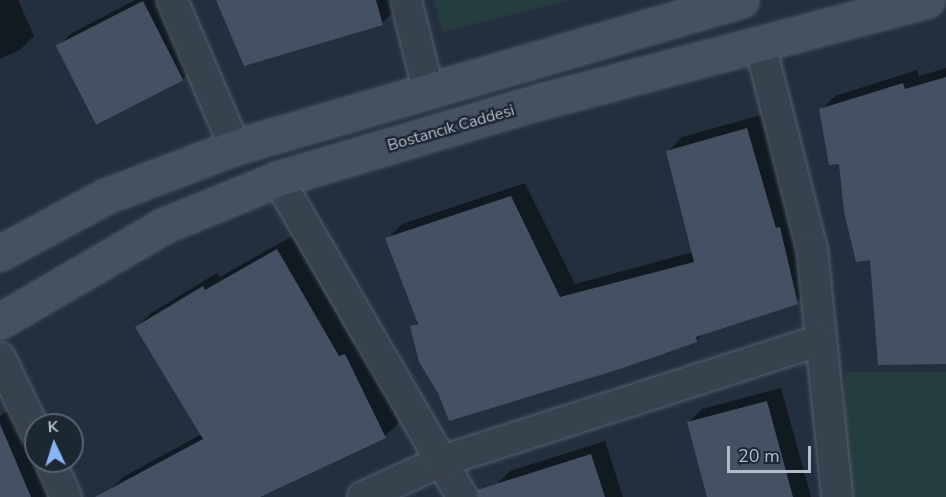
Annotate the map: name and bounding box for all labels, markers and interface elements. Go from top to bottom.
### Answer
street label: Bostancık Caddesi [385,101,517,155]
north arrow [24,413,84,473]
text: K [47,416,59,438]
scale bar [730,434,814,472]
text: 20 m [738,444,780,468]

